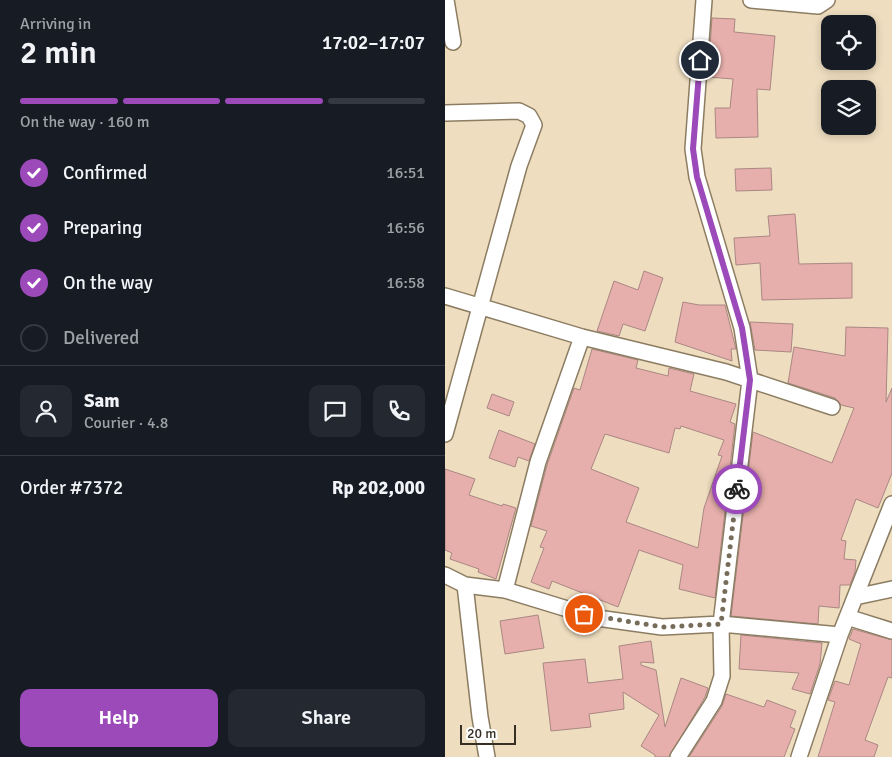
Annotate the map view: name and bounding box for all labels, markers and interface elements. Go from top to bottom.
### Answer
text: Arriving in [20,14,91,34]
map controls [821,15,876,135]
button: locate [821,15,876,70]
text: 17:02–17:07 [322,31,425,55]
text: 2 min [20,33,97,72]
pin [679,39,721,81]
icon: home [686,46,714,74]
button: layers [821,80,876,135]
text: On the way · 160 m [20,112,150,132]
icon: check [20,159,48,187]
text: Confirmed [63,161,147,185]
text: 16:51 [386,163,425,183]
icon: check [20,214,48,242]
text: Preparing [63,216,142,240]
text: 16:56 [386,218,425,238]
icon: check [20,269,48,297]
text: On the way [63,271,153,295]
text: 16:58 [386,273,425,293]
text: Delivered [63,326,139,350]
button: person [20,385,72,437]
button: chat [309,385,361,437]
button: phone [373,385,425,437]
text: Sam [84,389,120,413]
text: Courier · 4.8 [84,413,168,433]
courier [712,464,762,514]
icon: bike [723,475,751,503]
text: Order #7372 [20,476,123,500]
text: Rp 202,000 [332,476,425,500]
pin [563,593,605,635]
icon: bag [570,600,598,628]
button: Help [20,689,218,747]
button: Share [228,689,425,747]
scale bar [460,722,516,745]
text: 20 m [467,725,496,742]

